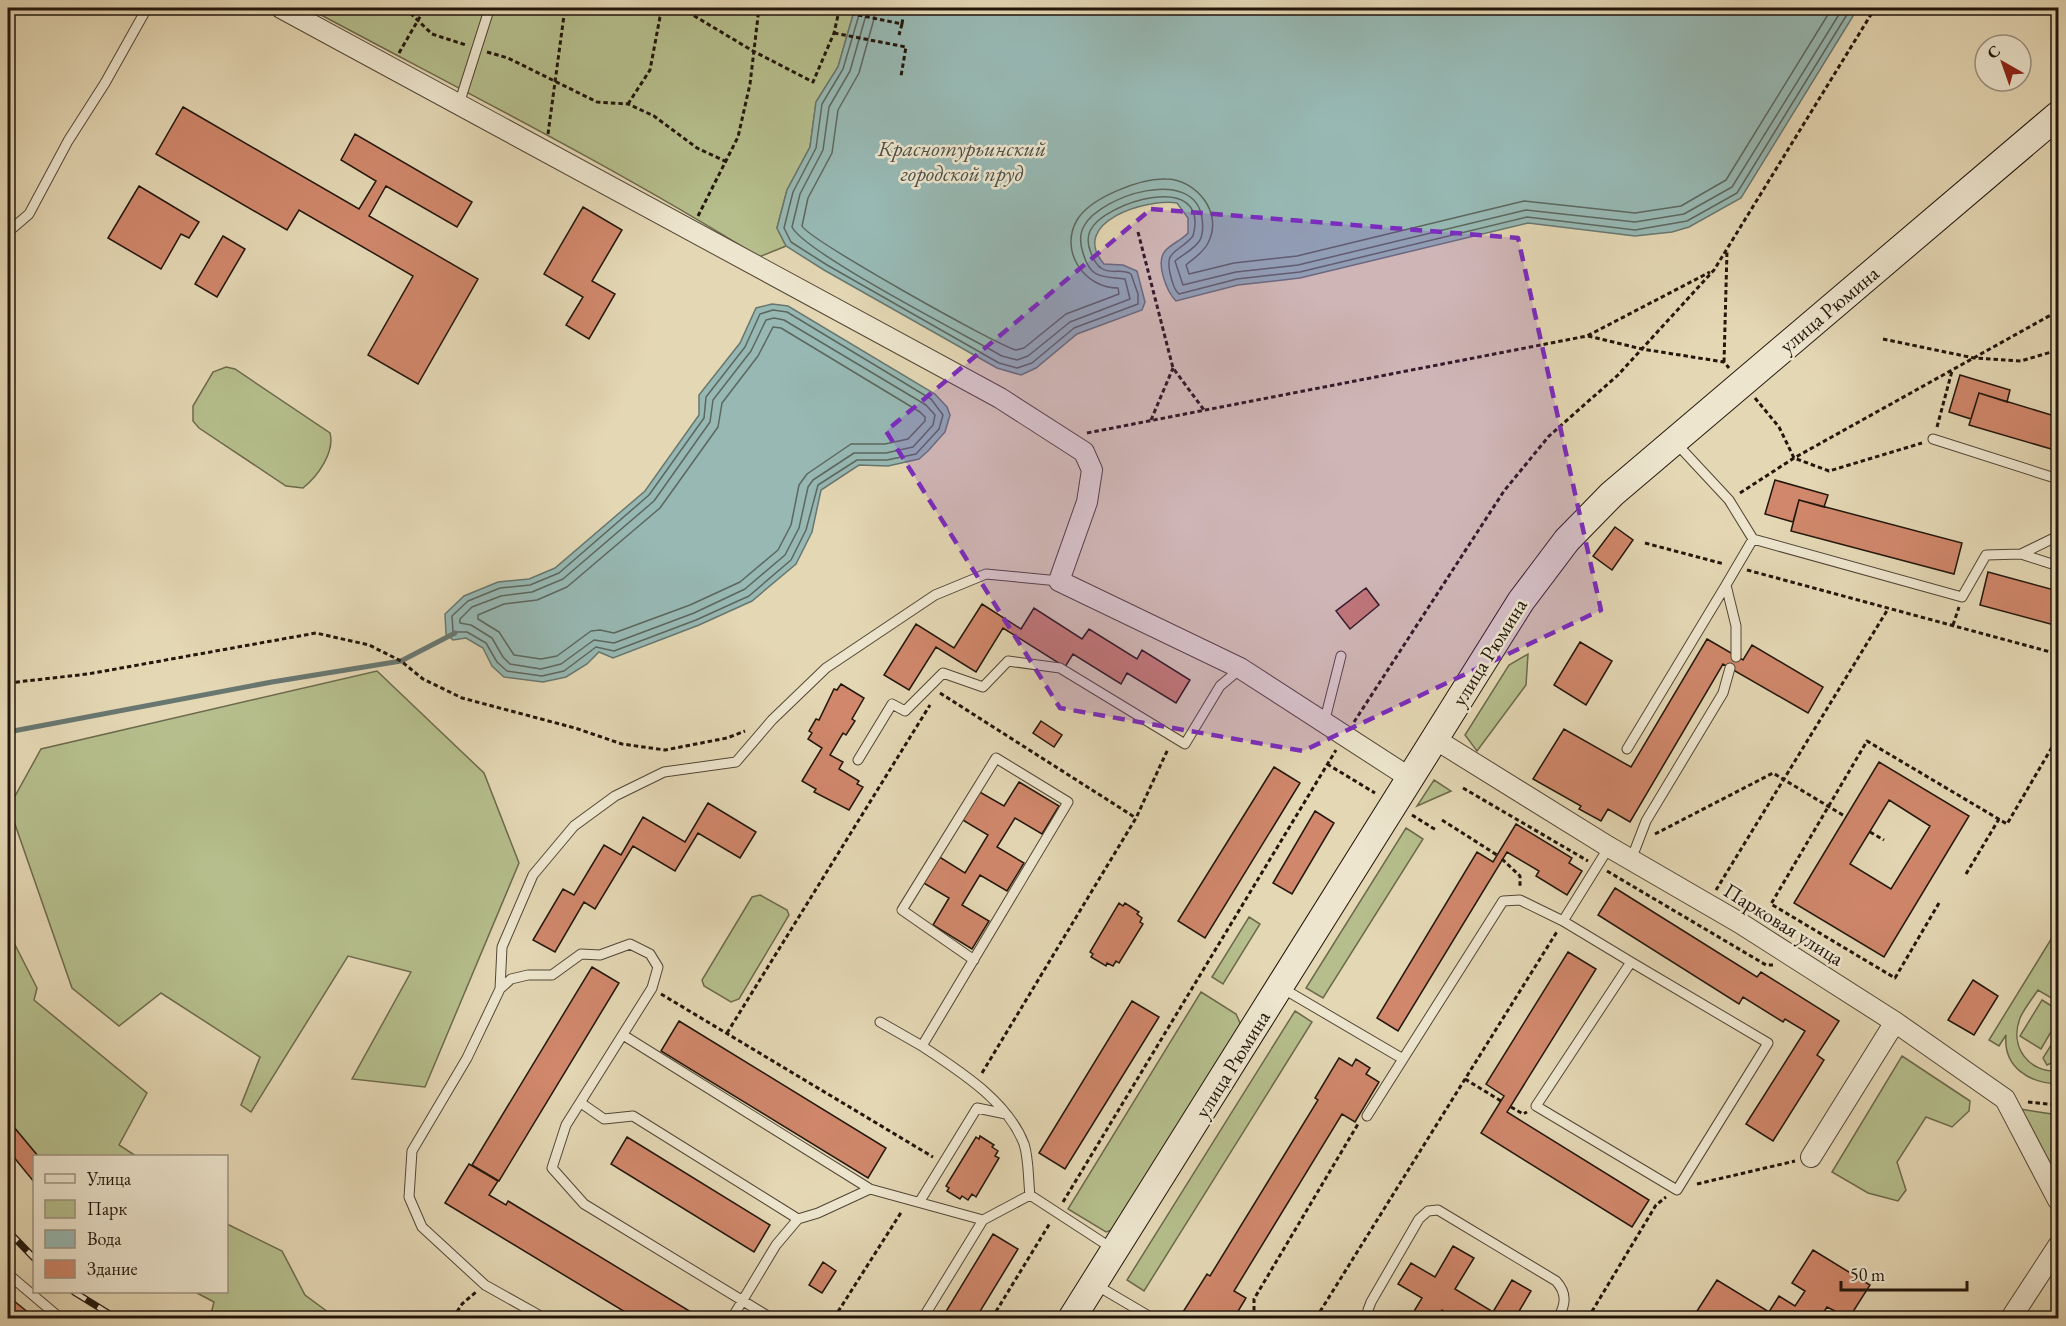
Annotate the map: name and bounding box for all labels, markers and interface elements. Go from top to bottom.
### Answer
north arrow [1973,33,2033,93]
text: С [1983,40,2005,64]
water label: Краснотурьинский городской пруд [877,134,1046,188]
street label: улица Рюмина [1774,259,1885,359]
street label: улица Рюмина [1445,593,1533,711]
street label: Парковая улица [1719,876,1850,972]
street label: улица Рюмина [1188,1005,1276,1123]
legend [33,1155,228,1293]
text: Улица [86,1167,132,1190]
text: Парк [87,1197,127,1220]
text: Вода [87,1227,122,1250]
scale bar [1841,1254,1967,1292]
text: Здание [87,1257,137,1280]
text: 50 m [1850,1263,1885,1286]

